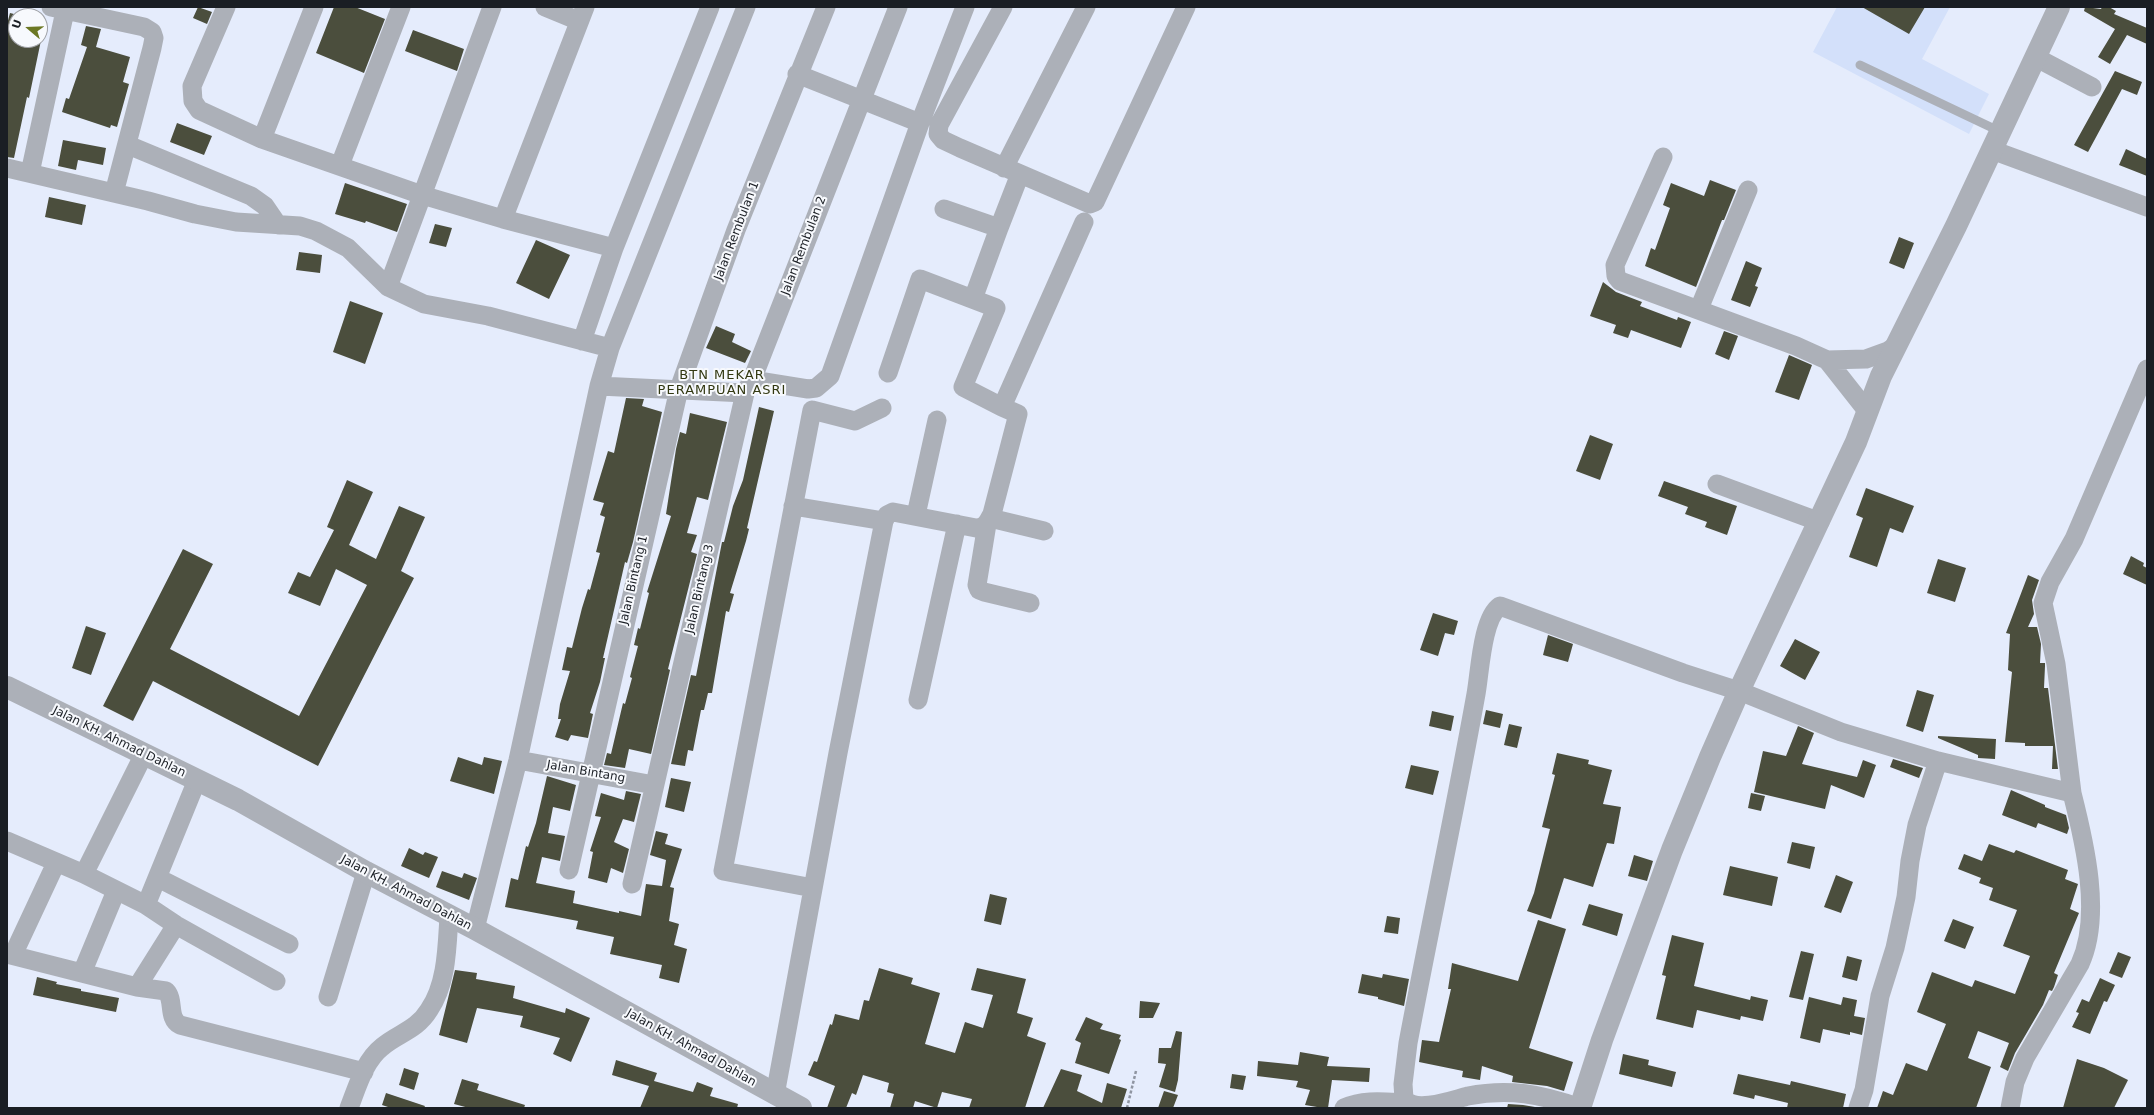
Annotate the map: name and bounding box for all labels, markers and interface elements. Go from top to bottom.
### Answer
north arrow [8,8,48,48]
text: U [10,18,25,31]
street label: Jalan Rembulan 1 [711,179,763,283]
street label: Jalan Rembulan 2 [778,194,830,298]
district label: BTN MEKAR PERAMPUAN ASRI [658,368,786,399]
street label: Jalan Bintang 1 [617,534,651,626]
street label: Jalan Bintang 3 [683,543,717,635]
street label: Jalan KH. Ahmad Dahlan [50,704,188,780]
street label: Jalan Bintang [546,758,626,786]
street label: Jalan KH. Ahmad Dahlan [338,852,474,934]
street label: Jalan KH. Ahmad Dahlan [624,1006,758,1090]

